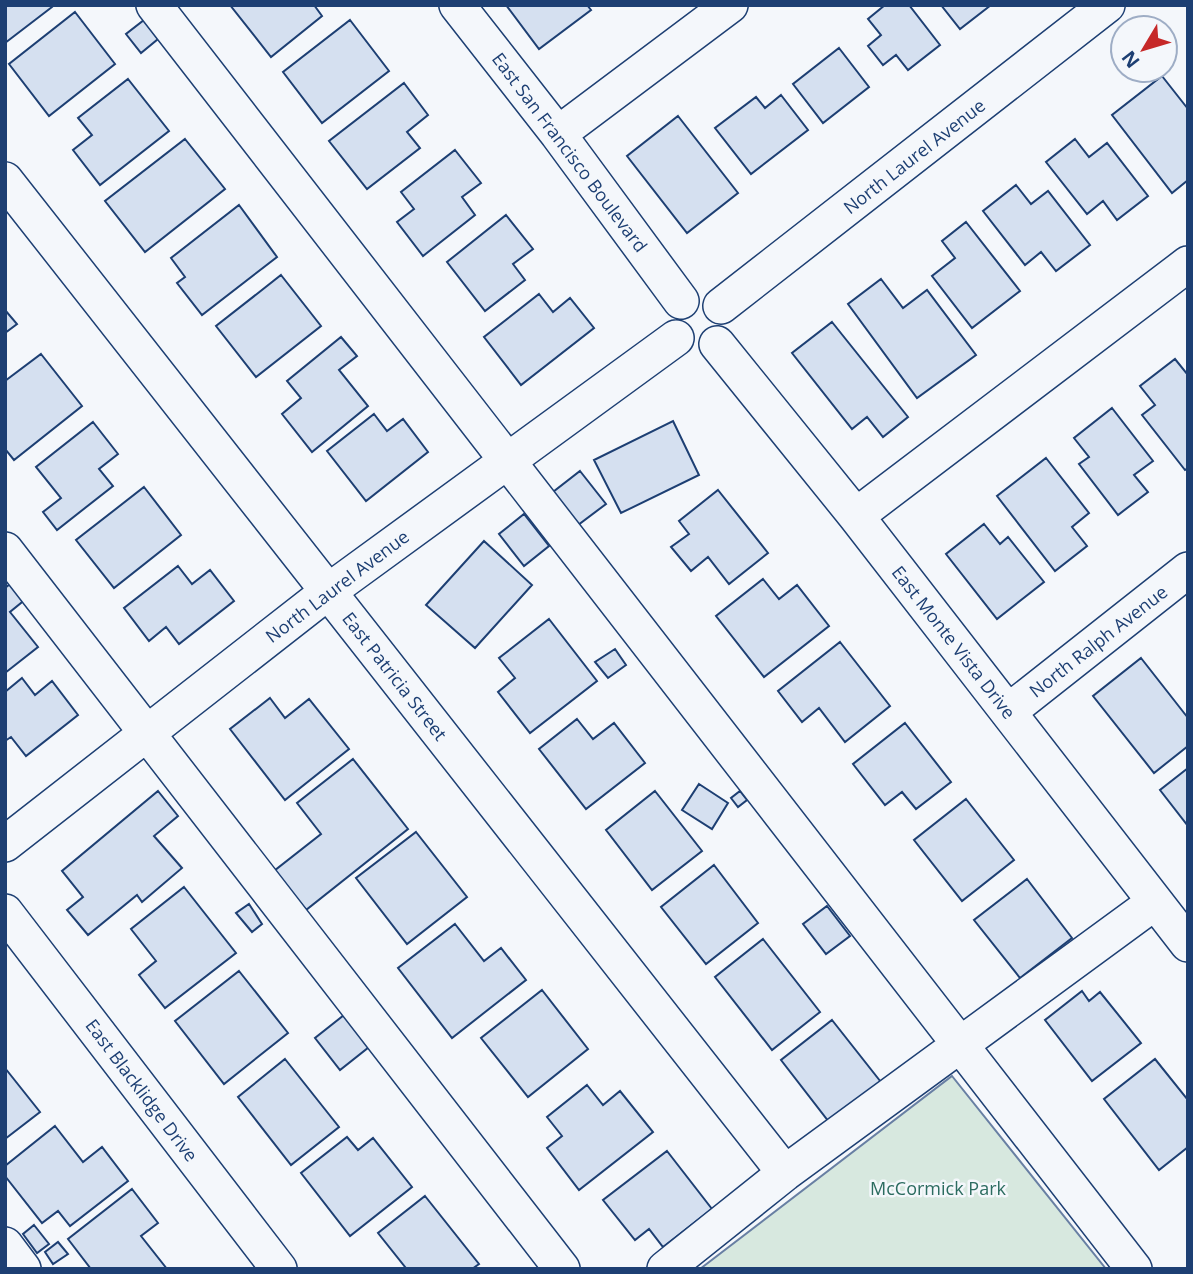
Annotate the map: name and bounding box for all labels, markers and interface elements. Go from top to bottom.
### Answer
north arrow [1109,14,1179,84]
text: N [1116,45,1146,74]
street label: East San Francisco Boulevard [487,47,653,257]
street label: North Laurel Avenue [838,93,990,219]
street label: North Laurel Avenue [260,524,414,648]
street label: East Monte Vista Drive [887,561,1021,723]
street label: North Ralph Avenue [1024,580,1172,702]
street label: East Patricia Street [337,607,453,745]
street label: East Blacklidge Drive [80,1014,204,1166]
park label: McCormick Park [870,1176,1007,1200]

